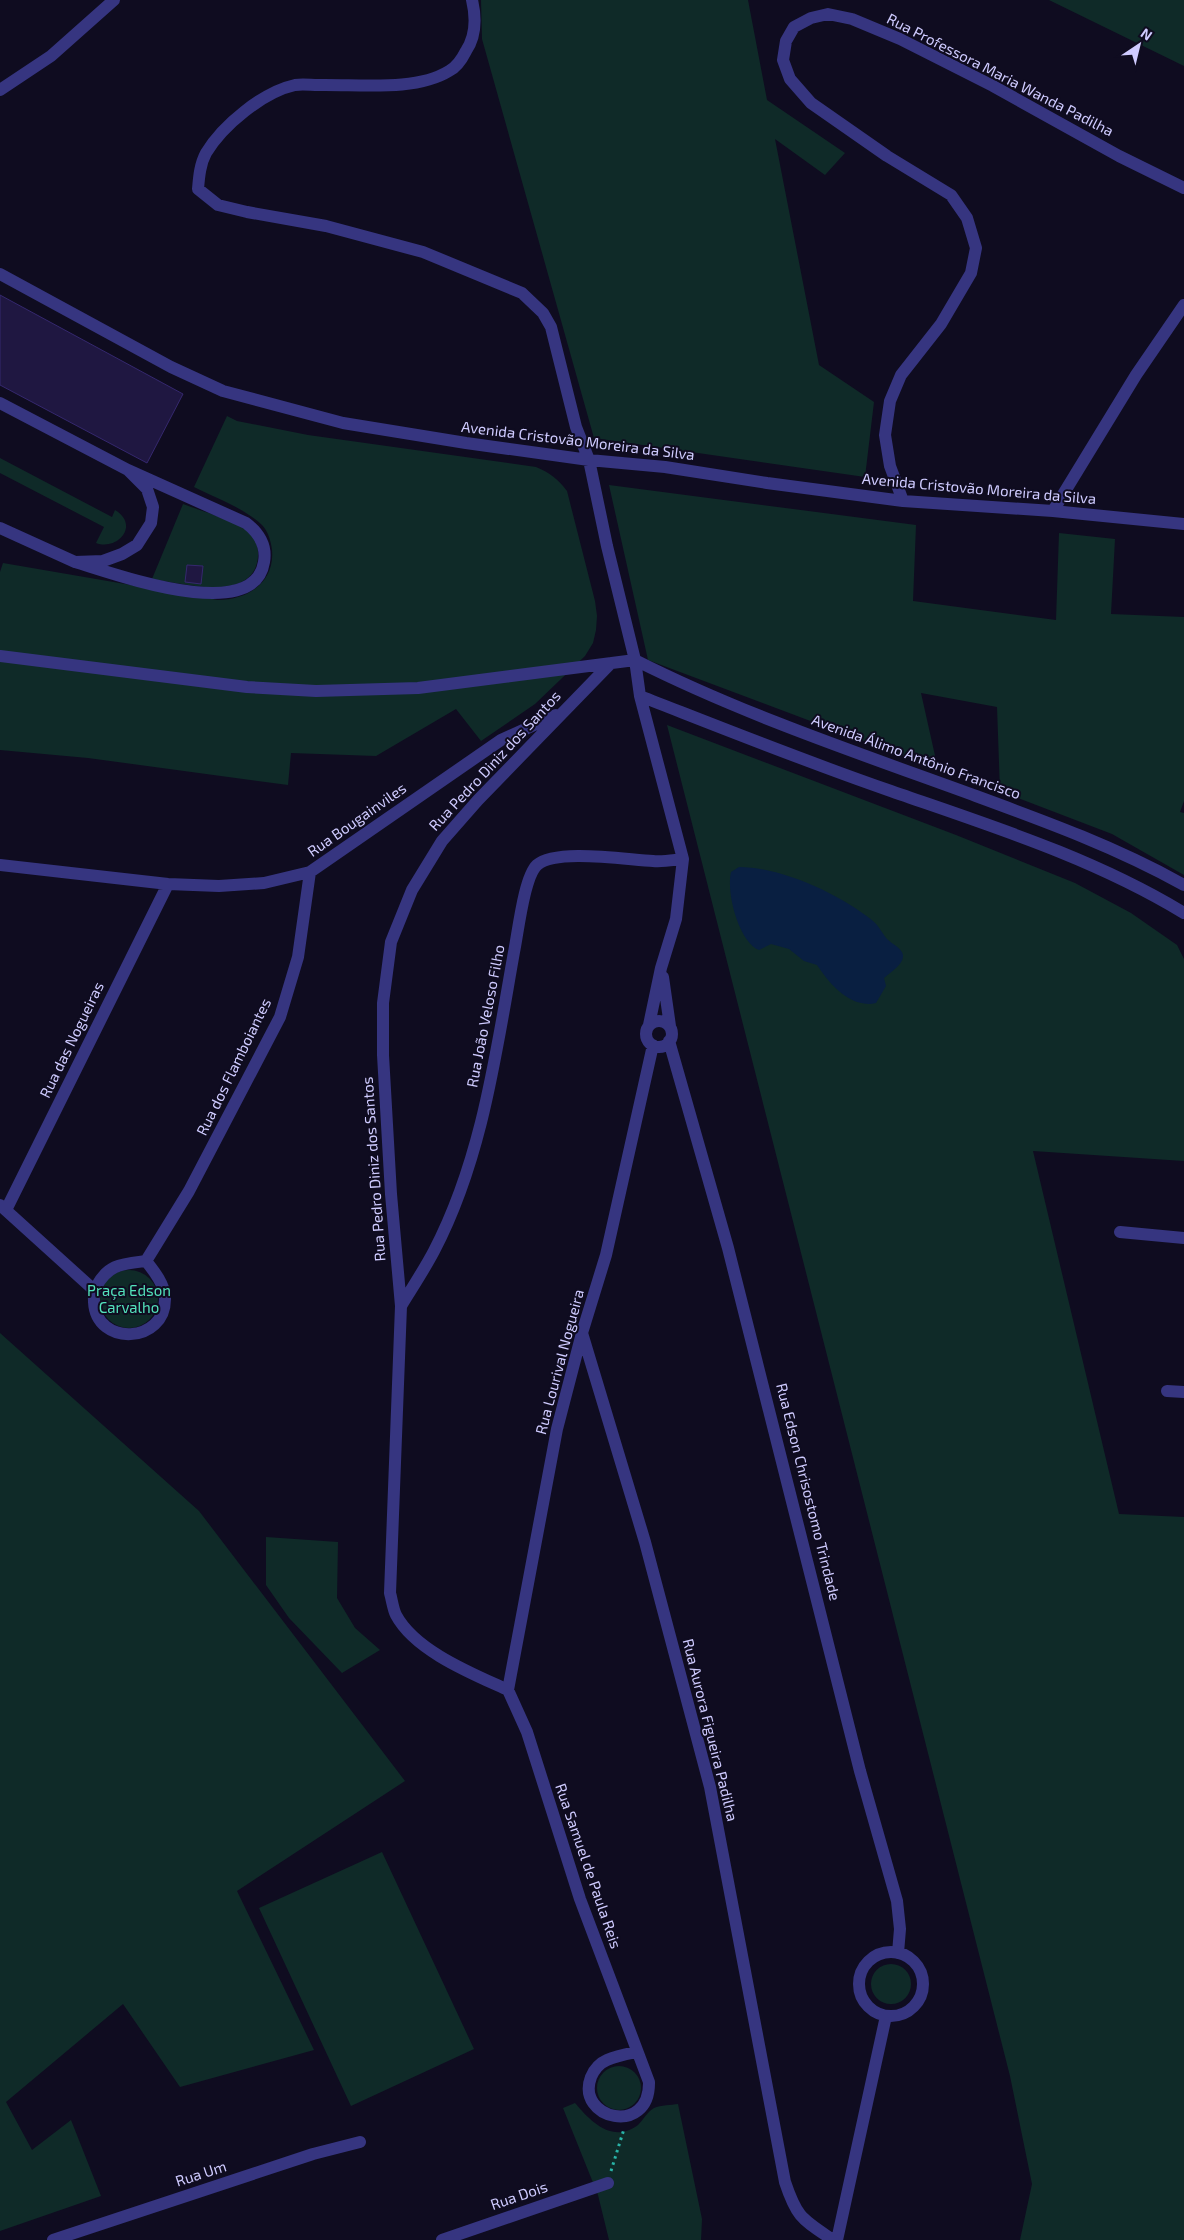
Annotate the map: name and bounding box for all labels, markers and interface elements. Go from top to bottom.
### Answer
street label: Rua Professora Maria Wanda Padilha [884,9,1117,139]
north arrow [1114,20,1164,70]
text: N [1138,24,1156,44]
street label: Avenida Cristovão Moreira da Silva [460,417,696,463]
street label: Avenida Cristovão Moreira da Silva [861,469,1097,507]
street label: Rua Pedro Diniz dos Santos [425,687,564,834]
street label: Avenida Álimo Antônio Francisco [809,710,1023,802]
street label: Rua Bougainviles [304,778,409,860]
street label: Rua João Veloso Filho [462,943,508,1089]
street label: Rua das Nogueiras [35,979,107,1101]
street label: Rua dos Flamboiantes [192,995,274,1138]
street label: Rua Pedro Diniz dos Santos [358,1076,388,1262]
park label: Praça Edson Carvalho [87,1281,171,1316]
street label: Rua Lourival Nogueira [531,1287,587,1436]
street label: Rua Edson Chrisostomo Trindade [773,1381,845,1602]
street label: Rua Aurora Figueira Padilha [680,1637,742,1823]
street label: Rua Samuel de Paula Reis [552,1781,626,1951]
street label: Rua Um [173,2156,228,2190]
street label: Rua Dois [488,2177,550,2213]

